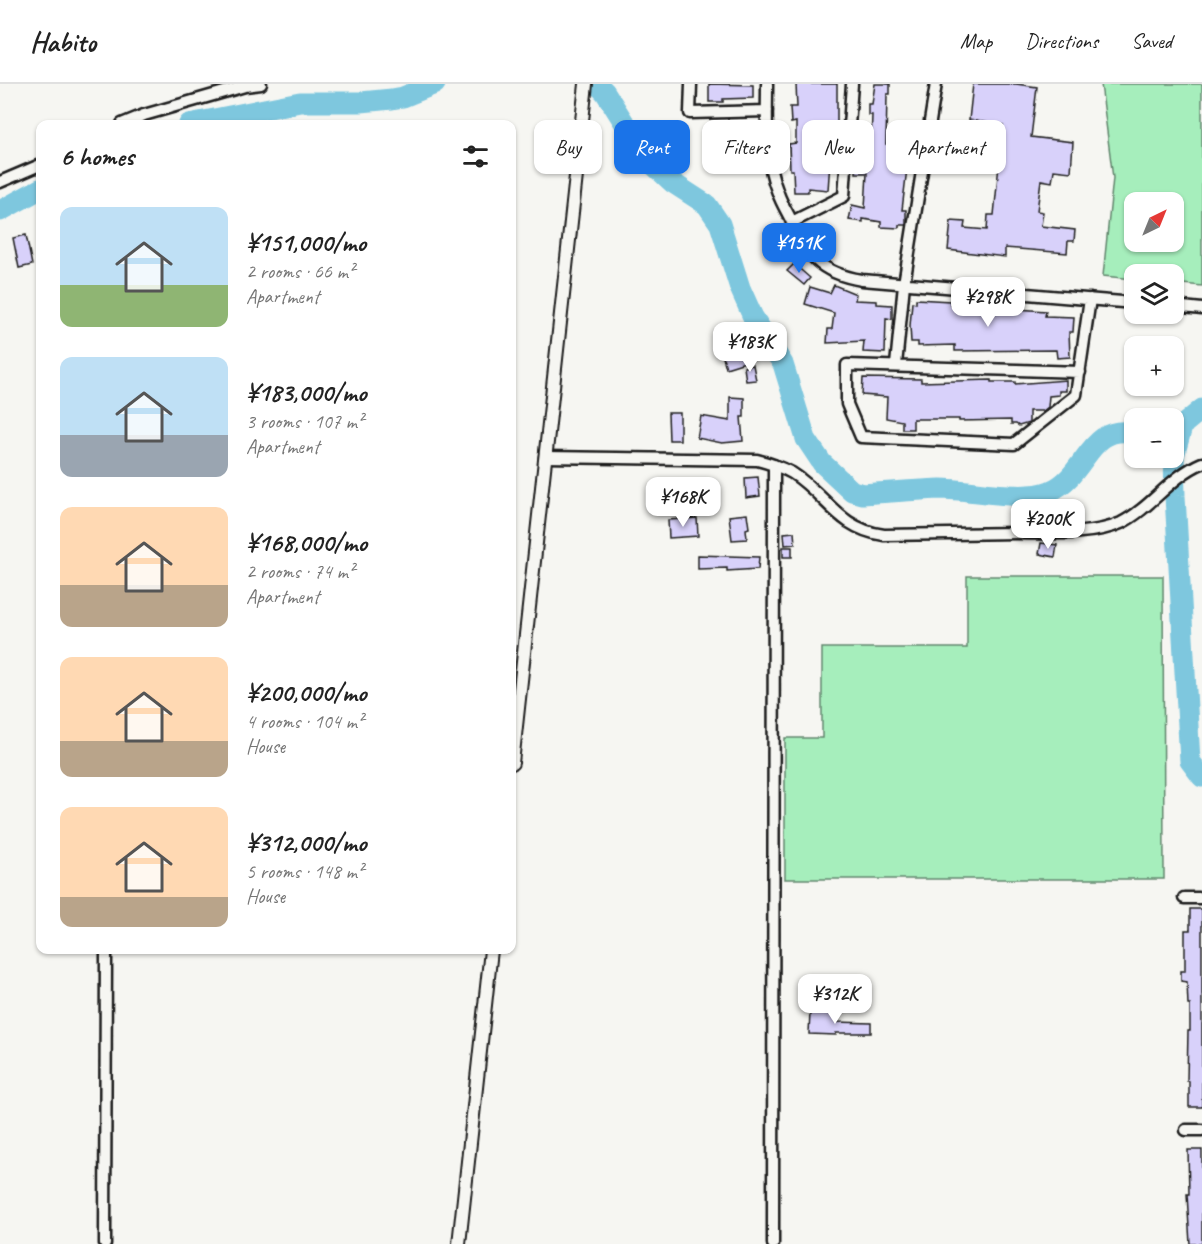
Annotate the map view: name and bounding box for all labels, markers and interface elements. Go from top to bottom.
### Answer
text: Habito [30,24,96,59]
text: Map [960,28,992,54]
text: Directions [1025,28,1098,54]
text: Saved [1131,28,1172,54]
chip: Buy [534,120,602,174]
chip: Rent [614,120,690,174]
chip: Filters [702,120,790,174]
chip: New [802,120,874,174]
chip: Apartment [886,120,1006,174]
text: 6 homes [60,140,134,173]
icon: filters [459,140,492,173]
north arrow [1124,192,1184,252]
map controls [1124,192,1184,468]
pin: ¥151K [757,223,841,274]
text: ¥151,000/mo [246,226,366,259]
text: ¥151K [776,230,822,255]
icon: home [108,231,180,303]
text: 2 rooms · 66 m² [246,259,354,284]
button: layers [1124,264,1184,324]
pin: ¥298K [946,277,1030,328]
text: Apartment [246,284,319,309]
text: ¥298K [965,284,1011,309]
pin: ¥183K [708,322,792,373]
text: ¥183K [727,329,773,354]
button: + [1124,336,1184,396]
text: ¥183,000/mo [246,376,366,409]
icon: home [108,381,180,453]
button: − [1124,408,1184,468]
text: 3 rooms · 107 m² [246,409,363,434]
text: Apartment [246,434,319,459]
pin: ¥168K [641,477,725,528]
text: ¥168K [660,484,706,509]
pin: ¥200K [1006,499,1090,550]
text: ¥200K [1025,506,1071,531]
text: ¥168,000/mo [246,526,367,559]
icon: home [108,531,180,603]
text: 2 rooms · 74 m² [246,559,354,584]
text: Apartment [246,584,319,609]
text: ¥200,000/mo [246,676,366,709]
icon: home [108,681,180,753]
text: 4 rooms · 104 m² [246,709,363,734]
text: House [246,734,285,759]
text: ¥312,000/mo [246,826,366,859]
icon: home [108,831,180,903]
text: 5 rooms · 148 m² [246,859,363,884]
text: House [246,884,285,909]
pin: ¥312K [793,974,877,1025]
text: ¥312K [812,981,858,1006]

